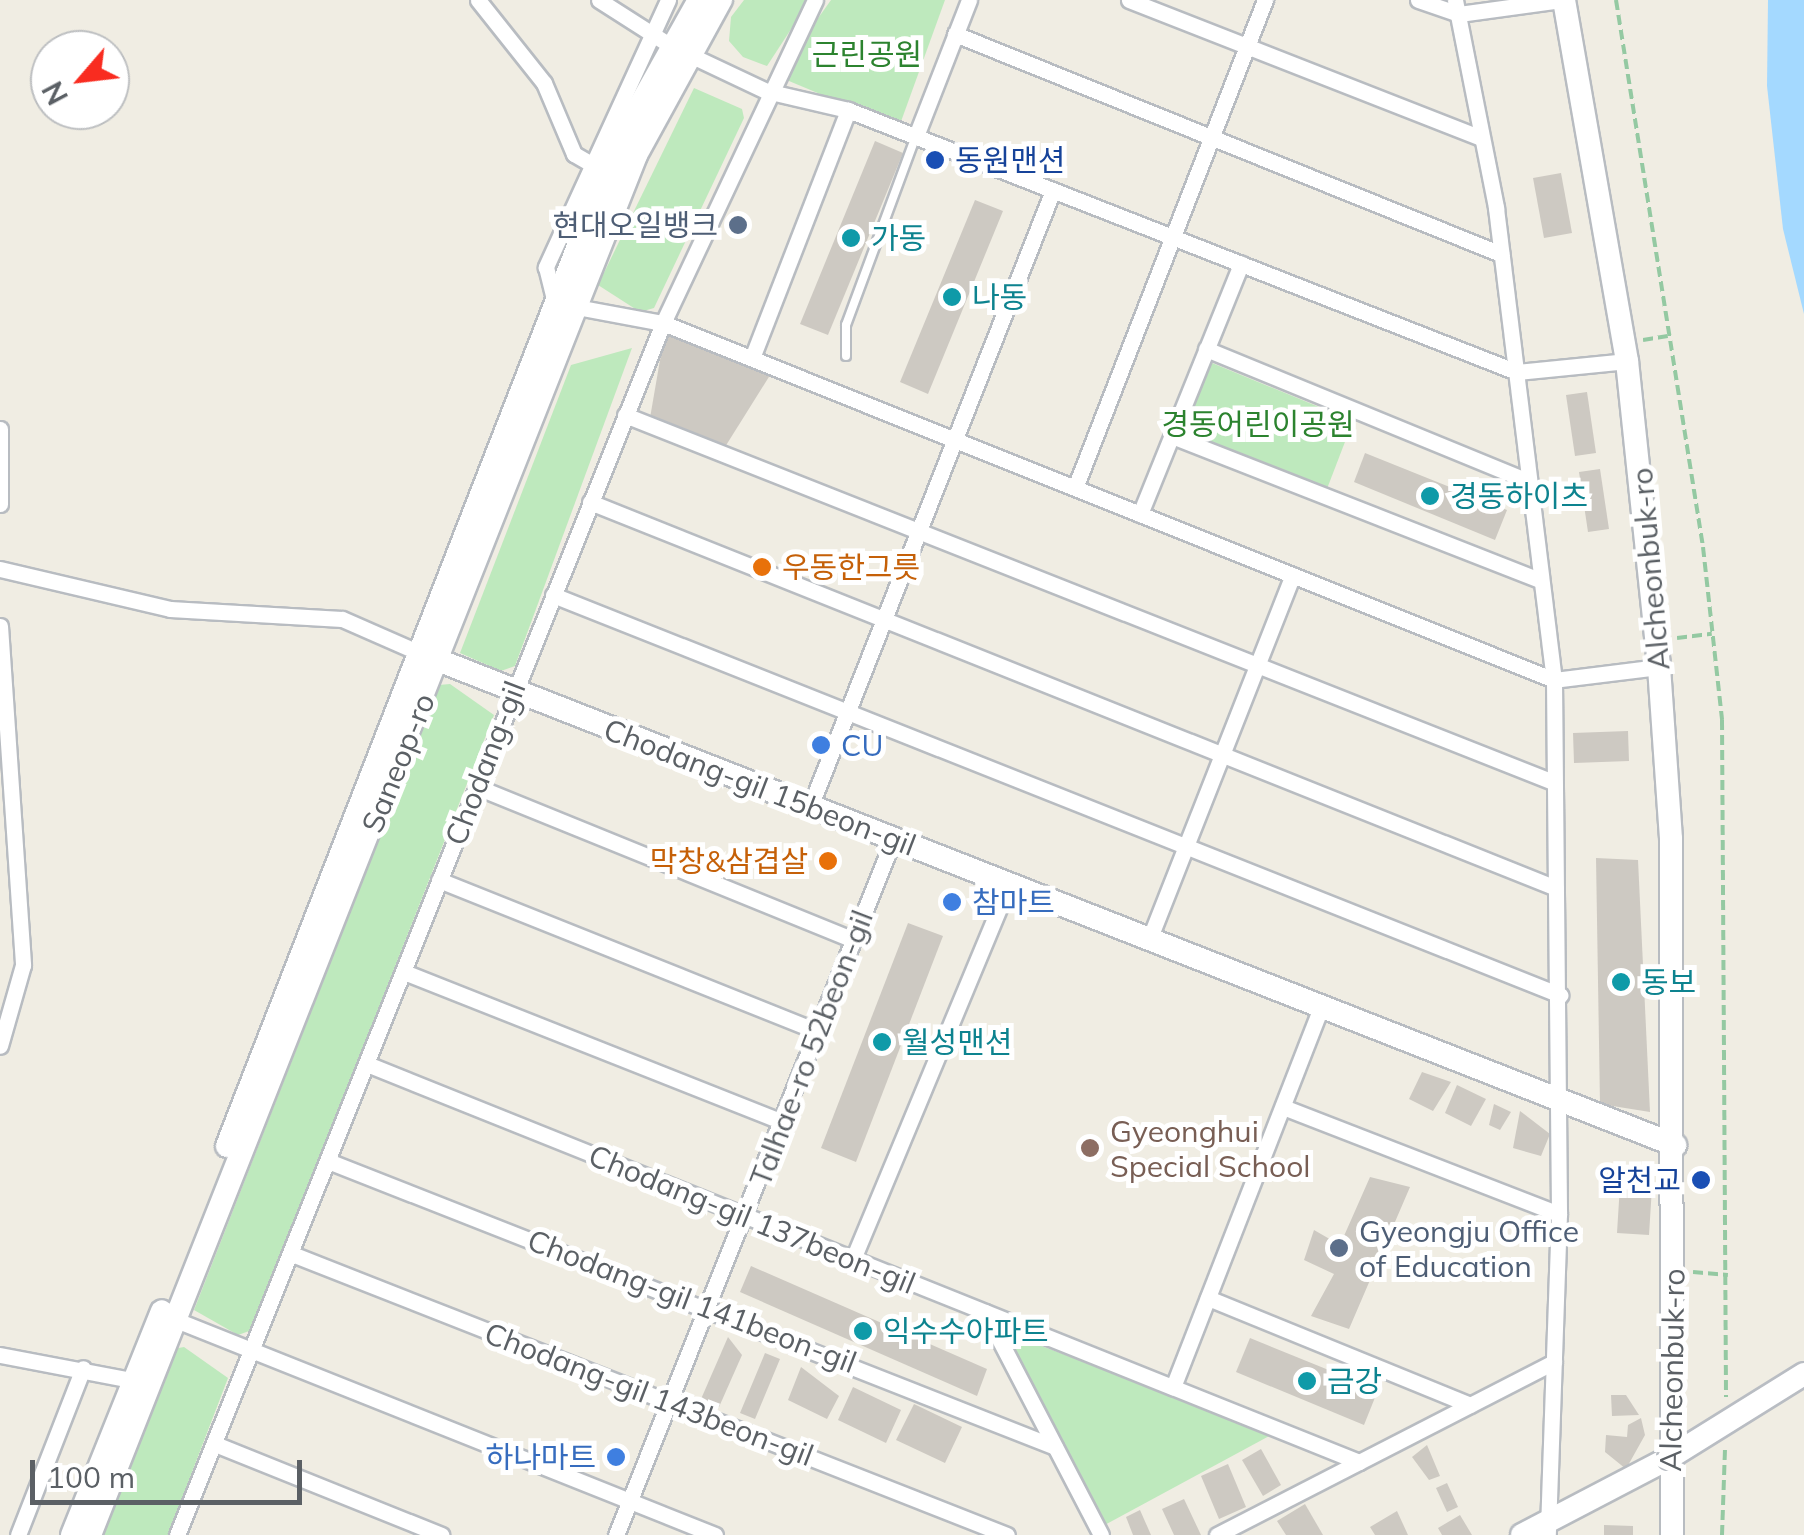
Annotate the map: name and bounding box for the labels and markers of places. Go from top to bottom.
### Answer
place label: 동원맨션 [955,142,1065,178]
marker: 동원맨션 [924,149,946,171]
place label: 현대오일뱅크 [552,207,718,243]
marker: 현대오일뱅크 [727,214,749,236]
place label: 가동 [871,220,926,256]
marker: 가동 [840,227,862,249]
place label: 나동 [972,279,1027,315]
marker: 나동 [941,286,963,308]
place label: 경동하이츠 [1450,478,1588,514]
marker: 경동하이츠 [1419,485,1441,507]
place label: 우동한그릇 [782,549,920,585]
marker: 우동한그릇 [751,556,773,578]
place label: CU [841,727,883,763]
marker: CU [810,734,832,756]
place label: 막창&삼겹살 [650,843,808,879]
marker: 막창&삼겹살 [817,850,839,872]
place label: 참마트 [972,884,1055,920]
marker: 참마트 [941,891,963,913]
place label: 동보 [1641,964,1696,1000]
marker: 동보 [1610,971,1632,993]
place label: 월성맨션 [902,1024,1012,1060]
marker: 월성맨션 [871,1031,893,1053]
place label: Gyeonghui Special School [1110,1113,1310,1184]
marker: Gyeonghui Special School [1079,1137,1101,1159]
place label: 알천교 [1598,1162,1681,1198]
marker: 알천교 [1690,1169,1712,1191]
place label: Gyeongju Office of Education [1359,1213,1579,1284]
marker: Gyeongju Office of Education [1328,1237,1350,1259]
place label: 익수수아파트 [883,1313,1049,1349]
marker: 익수수아파트 [852,1320,874,1342]
place label: 금강 [1327,1363,1382,1399]
marker: 금강 [1296,1370,1318,1392]
place label: 하나마트 [486,1439,596,1475]
marker: 하나마트 [605,1446,627,1468]

